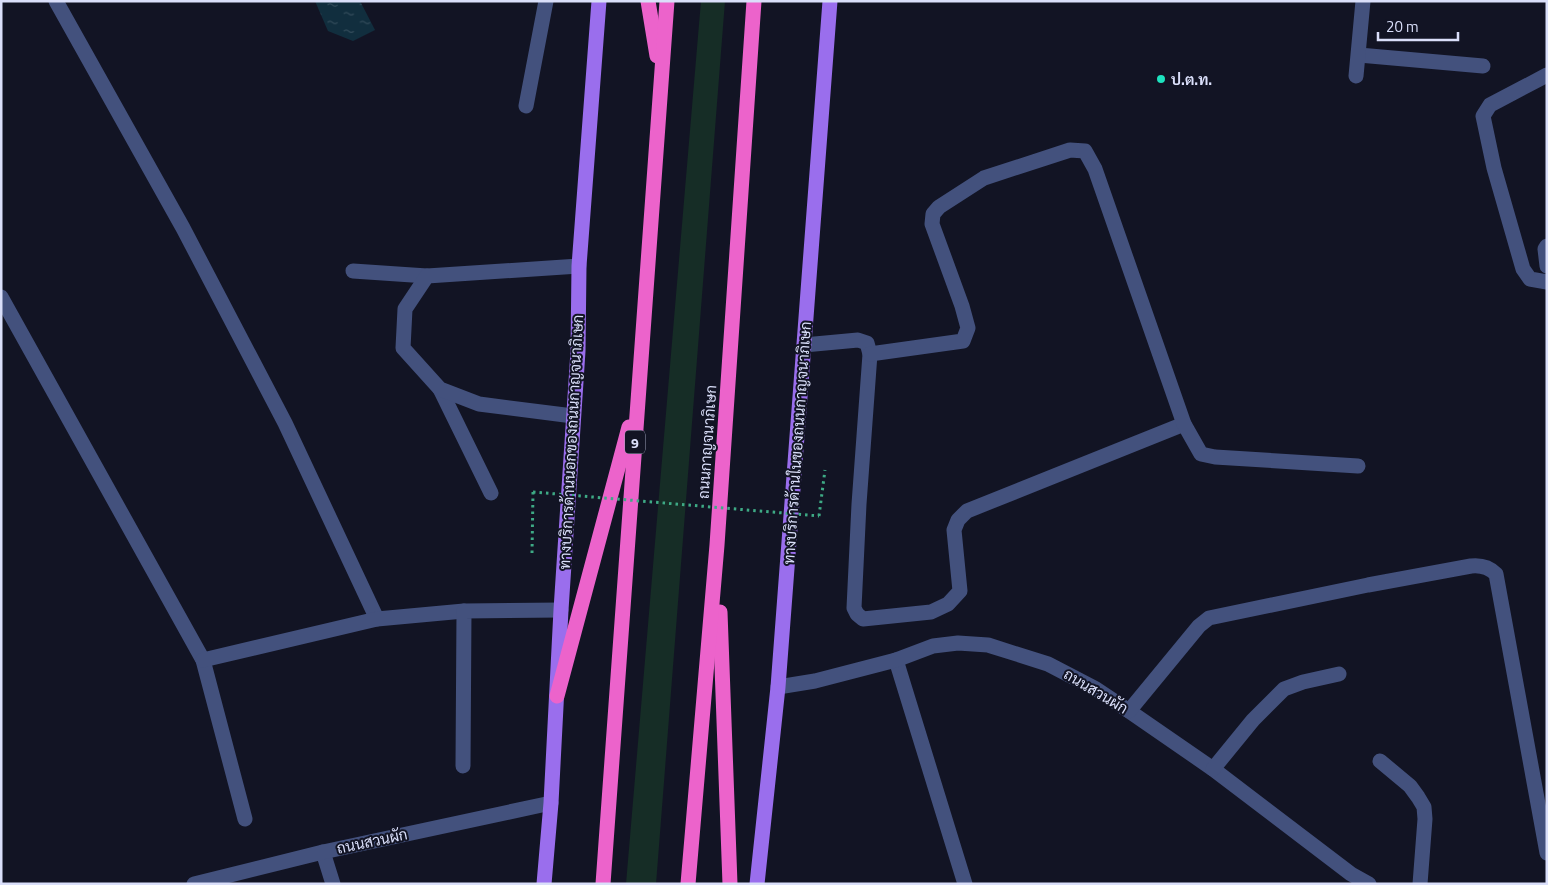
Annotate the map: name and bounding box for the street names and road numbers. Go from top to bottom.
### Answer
street label: ทางบริการด้านนอกของถนนกาญจนาภิเษก [553,314,589,570]
street label: ทางบริการด้านในของถนนกาญจนาภิเษก [777,321,817,565]
street label: ถนนกาญจนาภิเษก [692,384,722,500]
road number: 9 [625,431,645,454]
street label: ถนนสวนผัก [1059,663,1133,719]
street label: ถนนสวนผัก [335,822,409,860]

